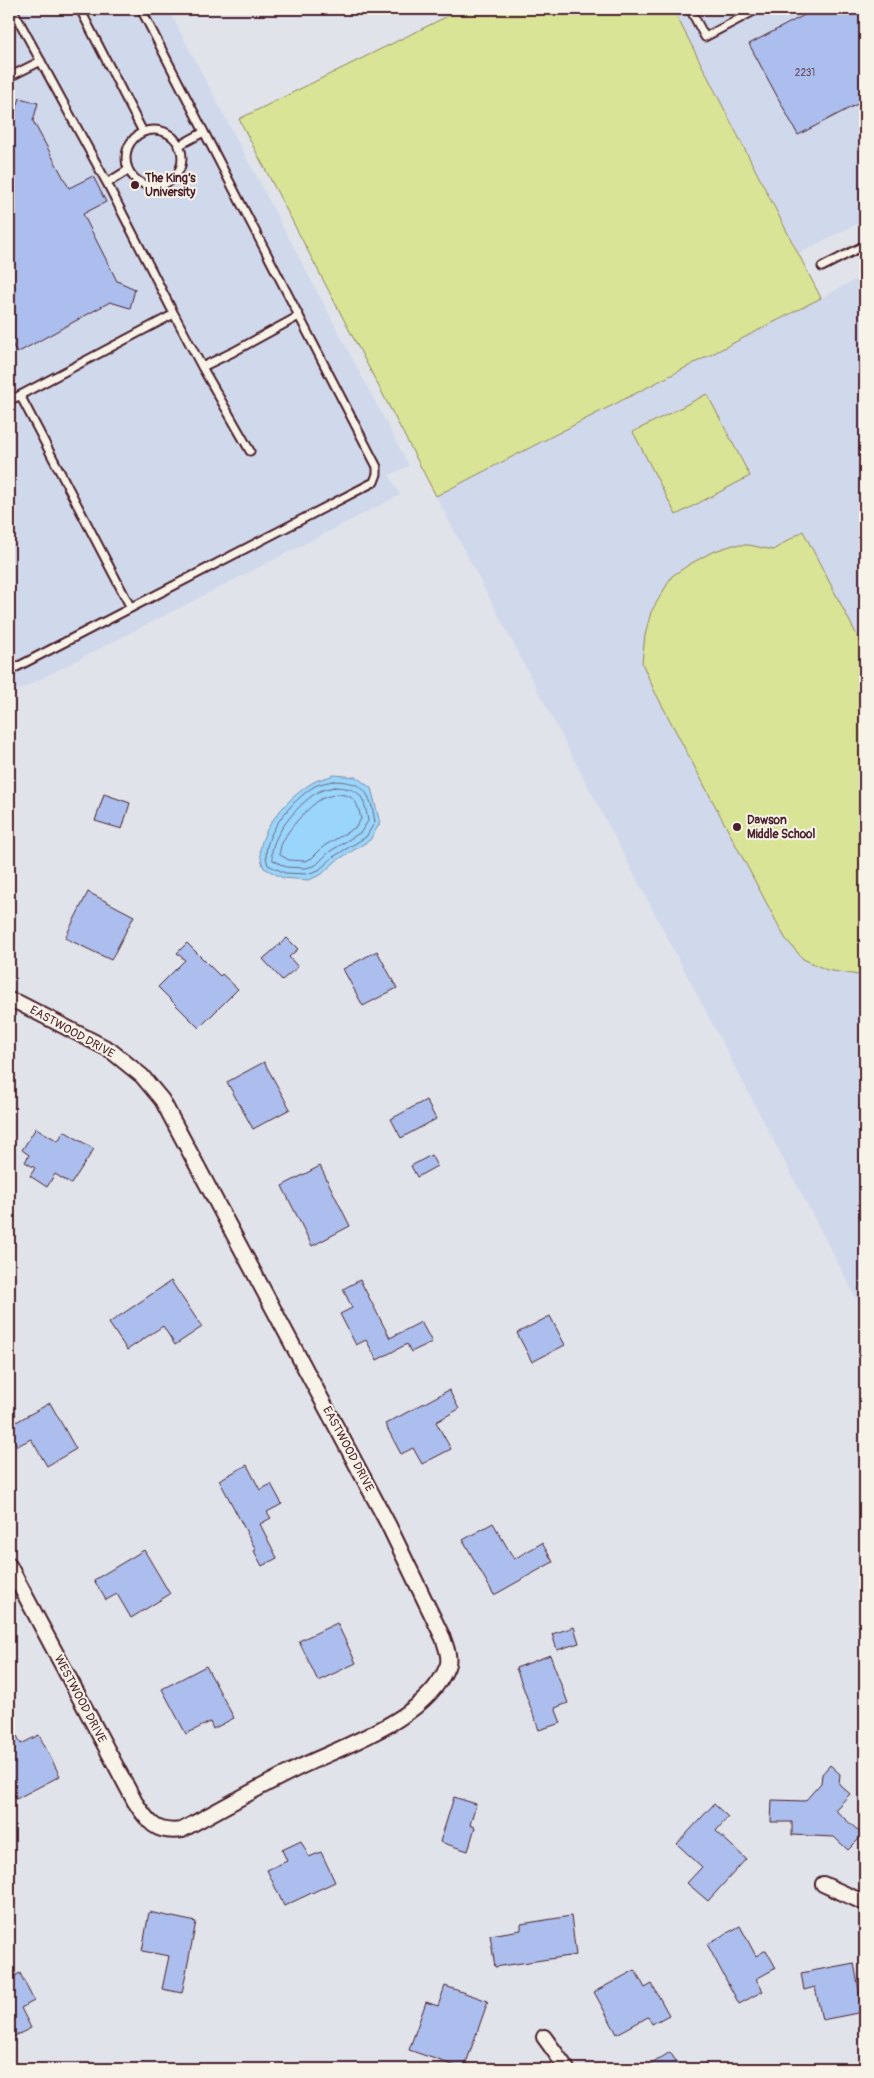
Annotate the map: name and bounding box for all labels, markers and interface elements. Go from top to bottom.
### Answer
house number: 2231 [795,67,815,79]
place label: The King’s University [144,171,196,200]
marker: The King’s University [129,179,141,191]
place label: Dawson Middle School [747,813,816,842]
marker: Dawson Middle School [731,821,743,833]
street label: EASTWOOD DRIVE [27,1003,117,1061]
street label: EASTWOOD DRIVE [319,1404,377,1494]
street label: WESTWOOD DRIVE [51,1653,109,1745]

